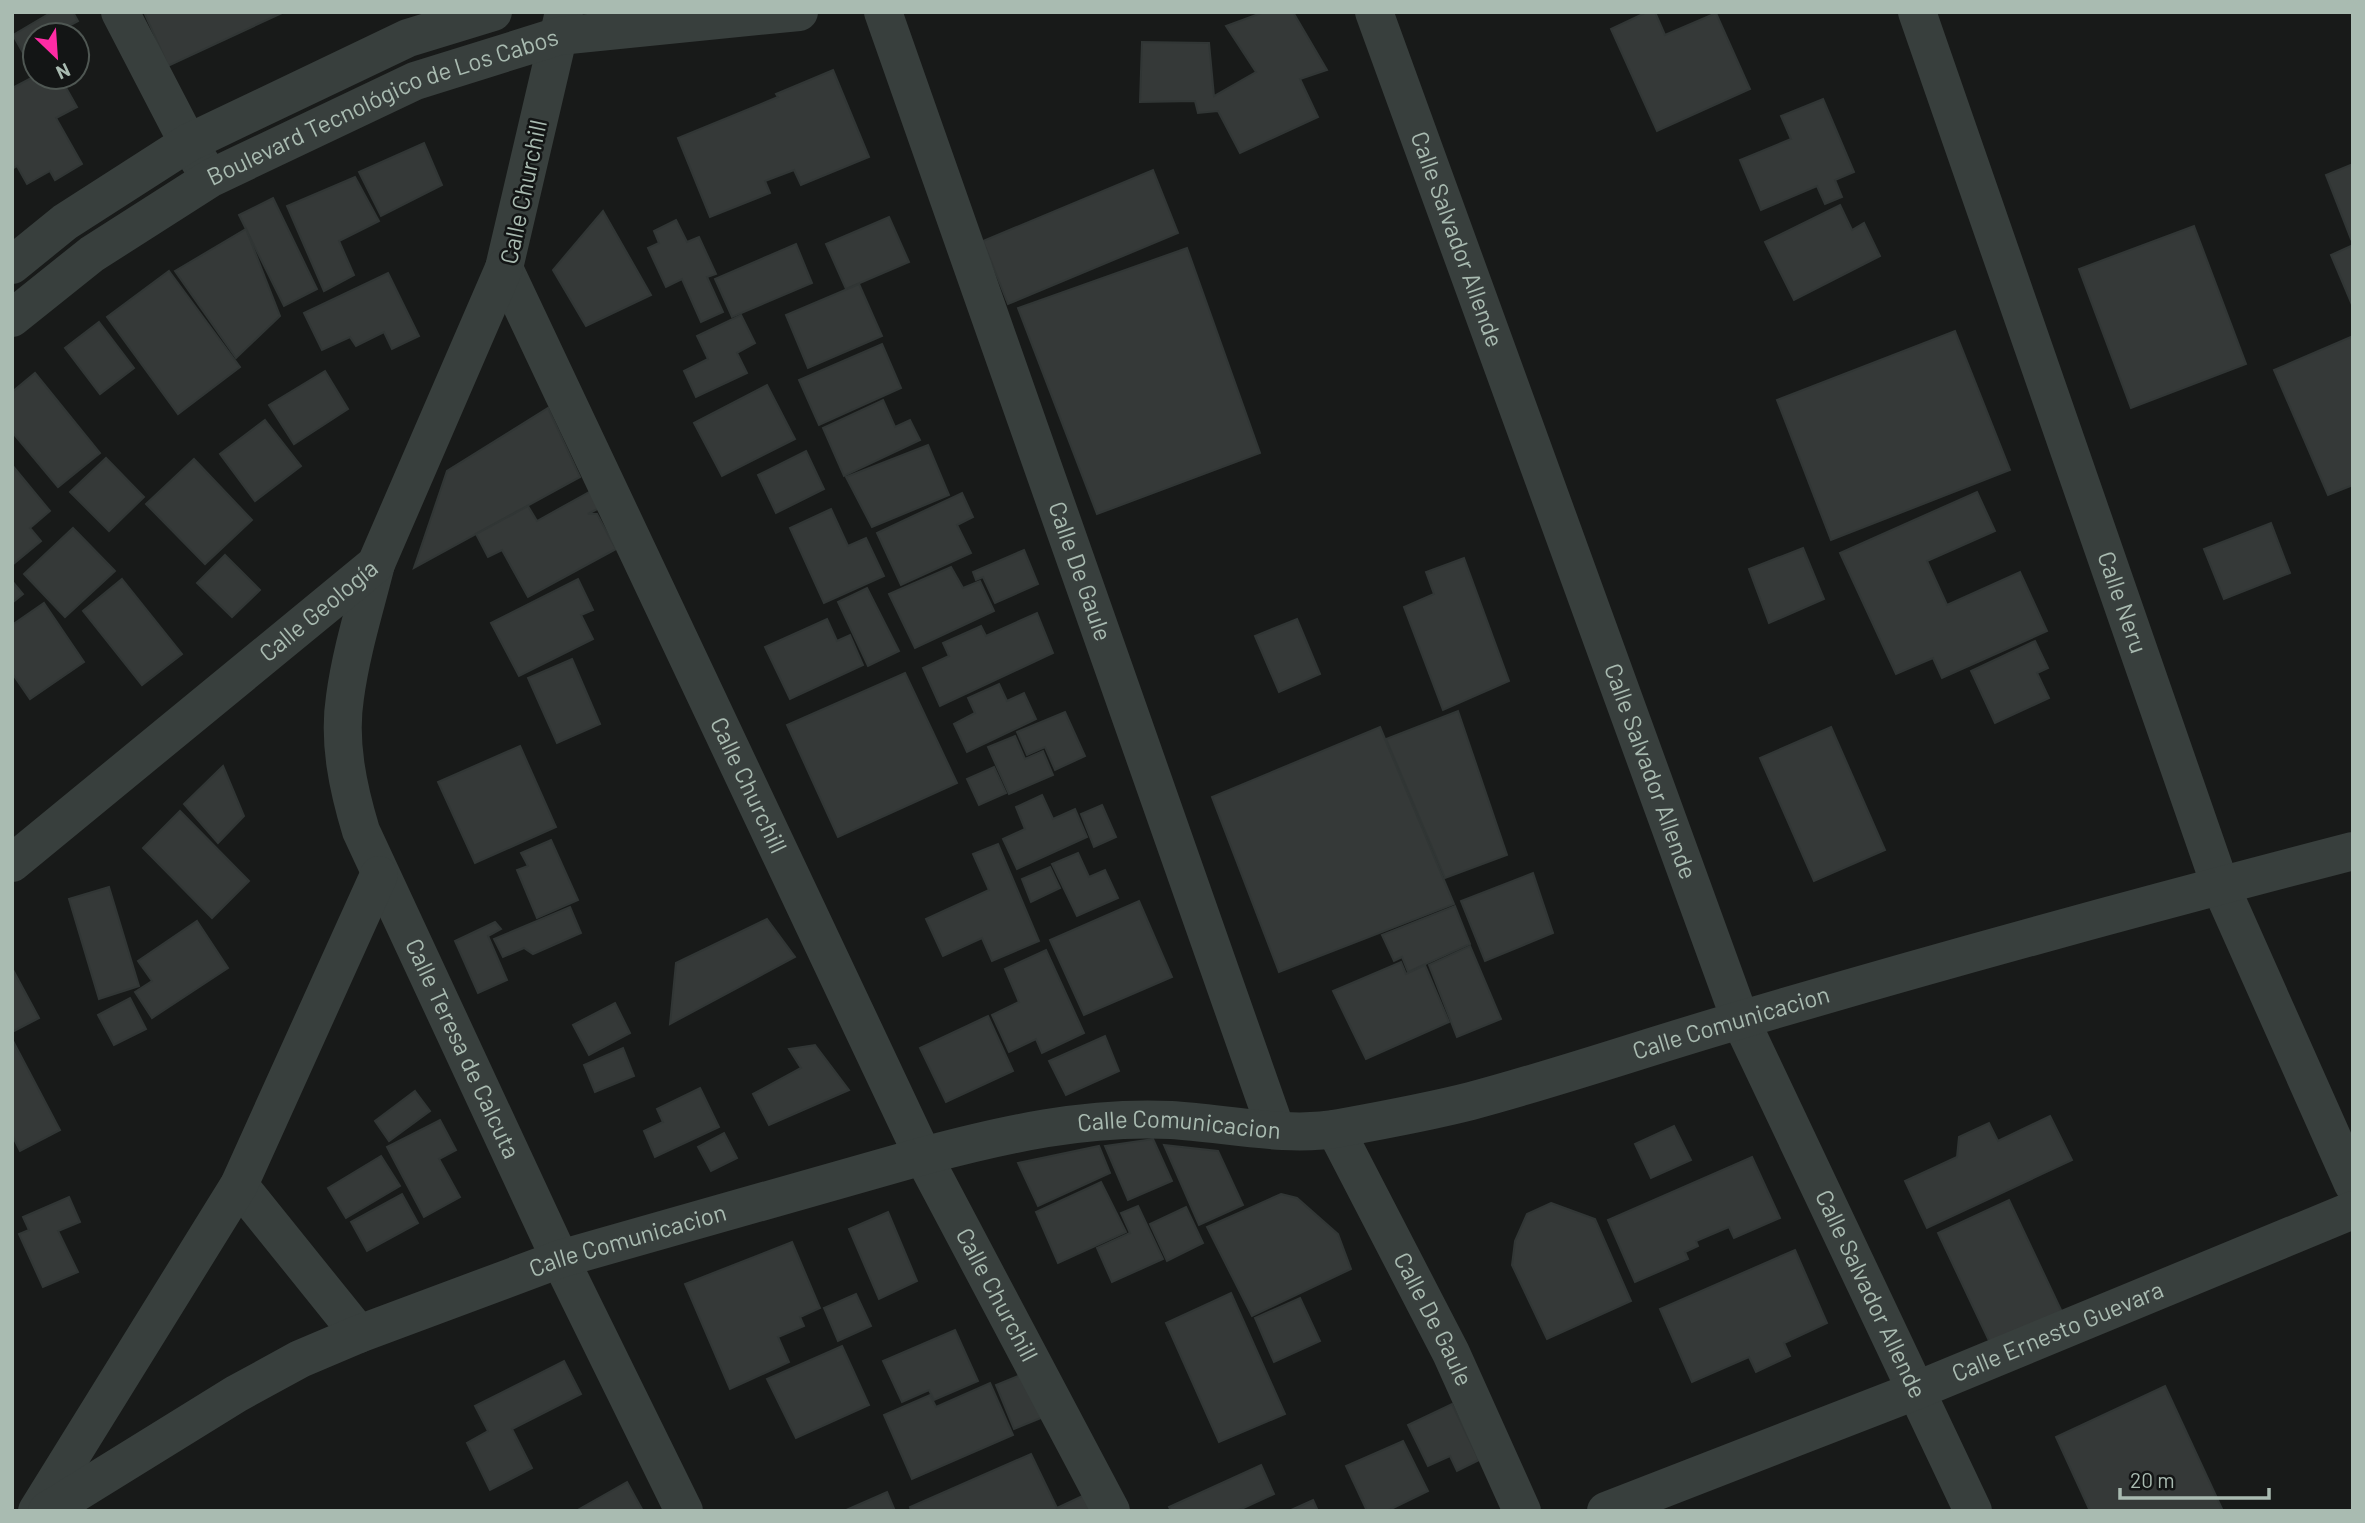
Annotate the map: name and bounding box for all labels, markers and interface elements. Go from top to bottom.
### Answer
north arrow [21,21,91,91]
street label: Boulevard Tecnológico de Los Cabos [202,21,561,191]
text: N [53,59,74,85]
street label: Calle Churchill [493,117,552,267]
street label: Calle Salvador Allende [1406,127,1511,351]
street label: Calle De Gaule [1043,497,1119,645]
street label: Calle Neru [2092,547,2154,657]
street label: Calle Geología [253,553,383,667]
street label: Calle Salvador Allende [1599,659,1704,883]
street label: Calle Churchill [705,712,794,857]
street label: Calle Teresa de Calcuta [400,934,527,1163]
street label: Calle Comunicacion [1629,979,1833,1065]
street label: Calle Comunicacion [1076,1103,1282,1144]
street label: Calle Salvador Allende [1810,1185,1933,1403]
street label: Calle Comunicacion [524,1197,729,1282]
street label: Calle Churchill [951,1222,1045,1366]
street label: Calle De Gaule [1388,1247,1480,1390]
street label: Calle Ernesto Guevara [1947,1274,2167,1387]
scale bar [2120,1456,2269,1500]
text: 20 m [2130,1467,2175,1492]

